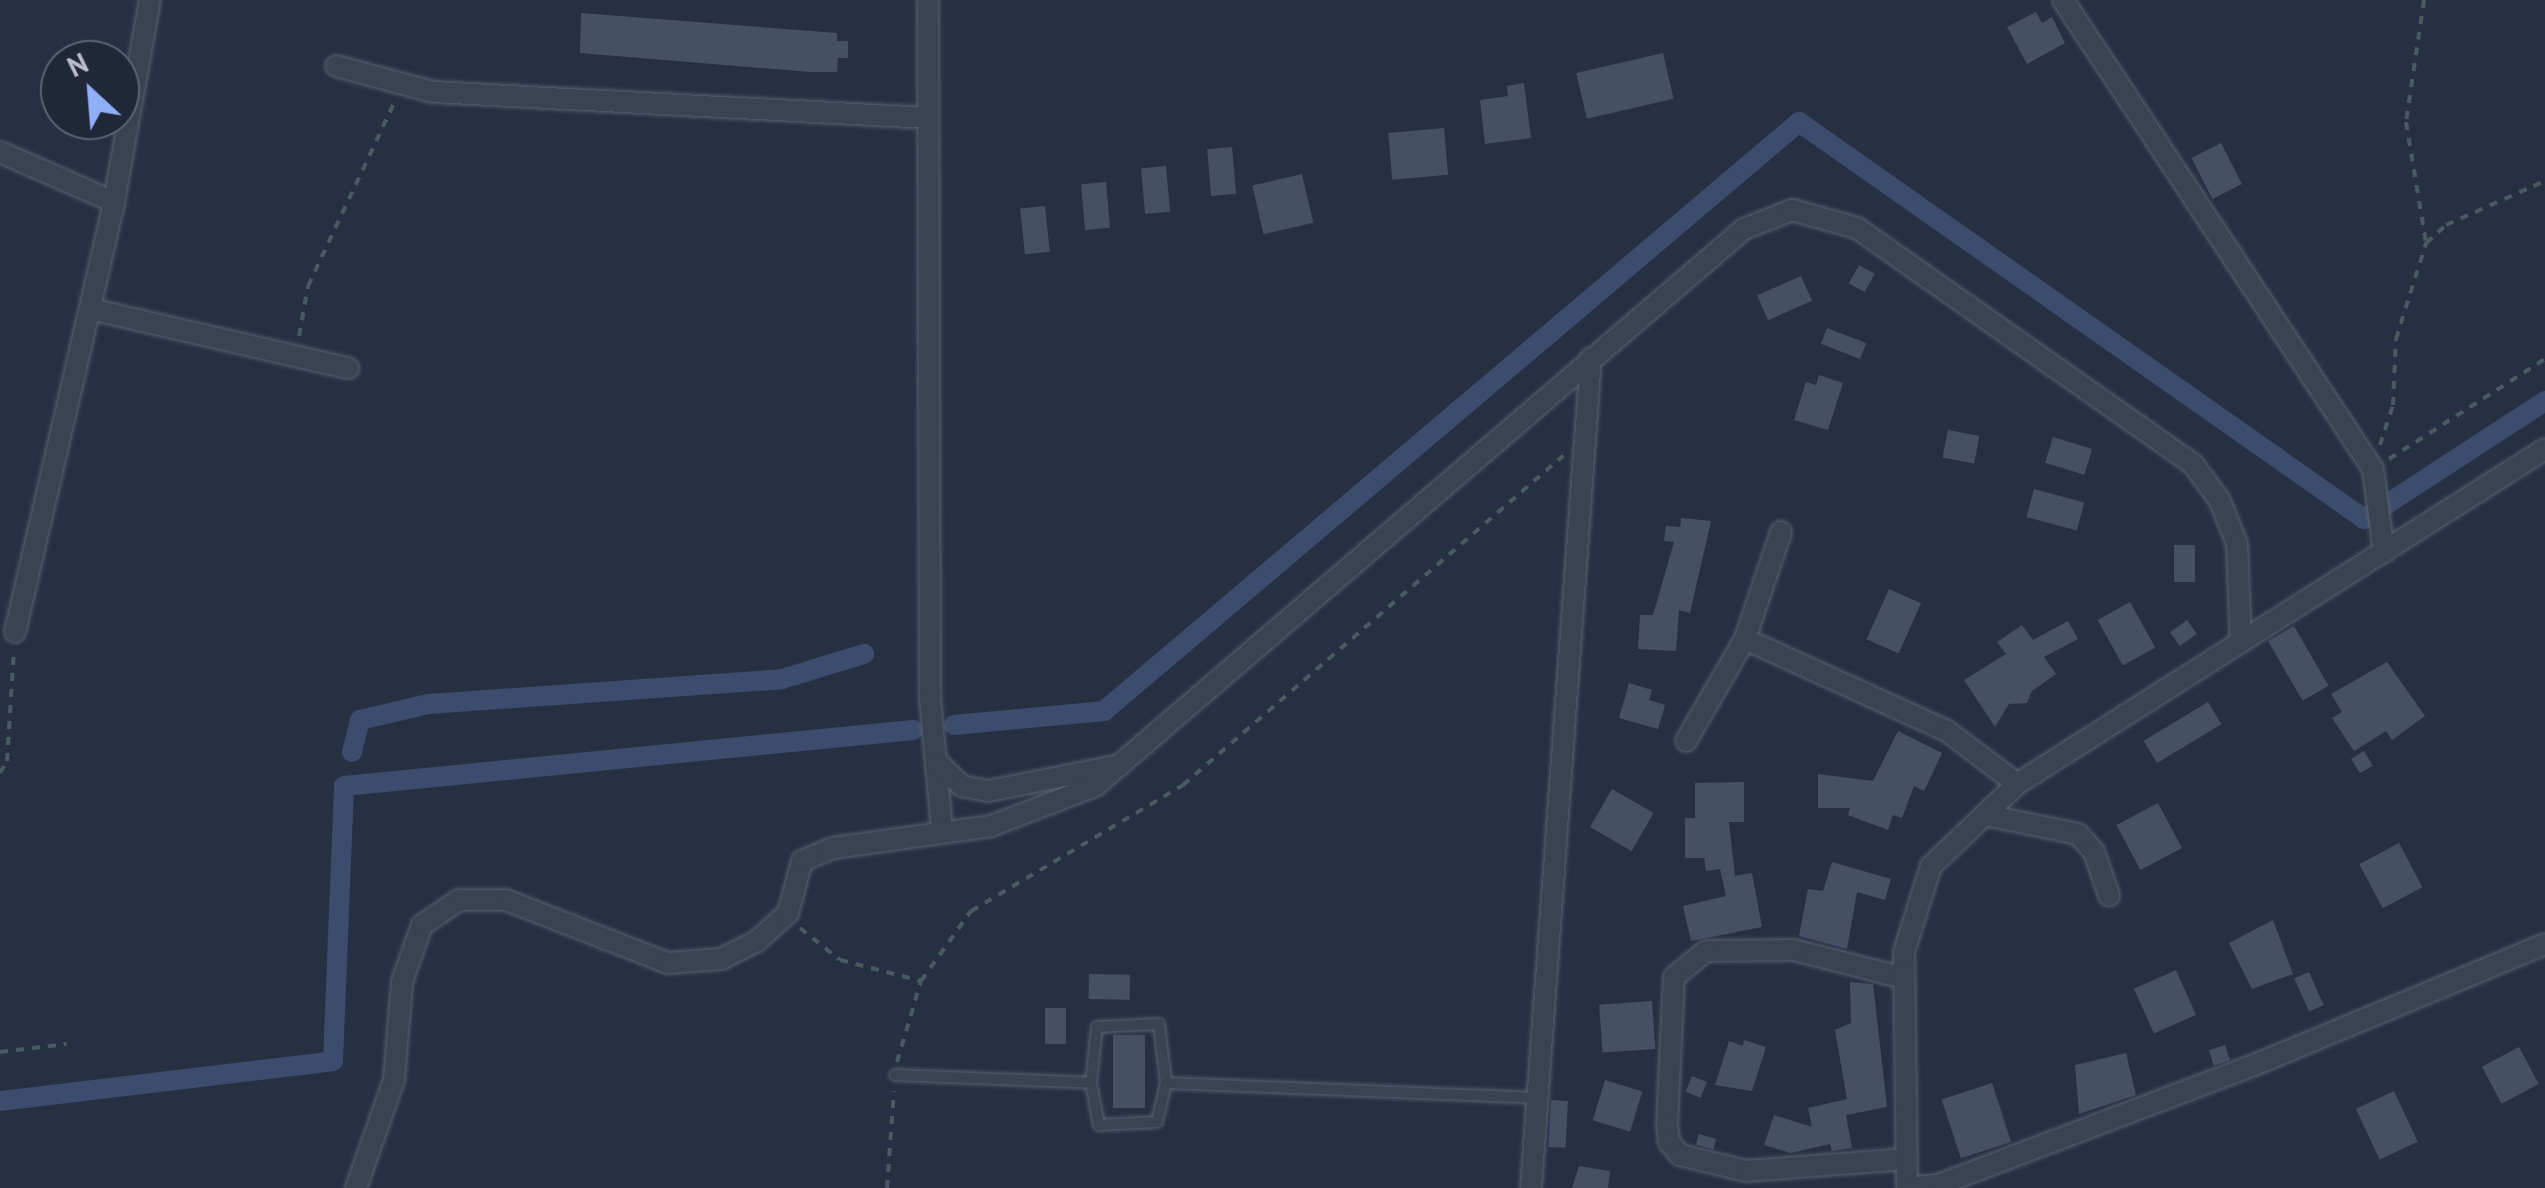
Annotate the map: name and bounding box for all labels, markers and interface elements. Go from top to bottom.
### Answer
north arrow [40,40,140,140]
text: N [61,44,94,85]

